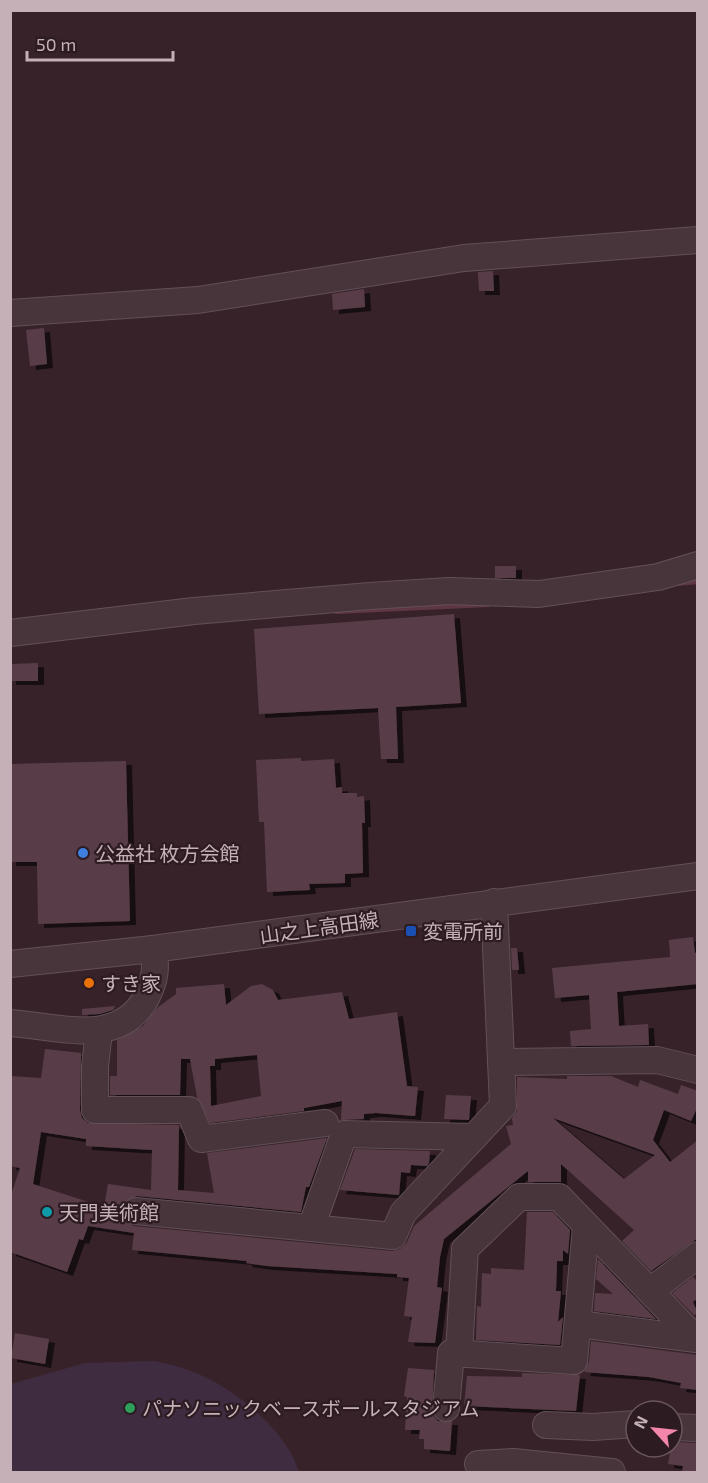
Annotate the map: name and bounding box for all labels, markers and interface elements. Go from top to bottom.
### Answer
scale bar [27,24,172,62]
text: 50 m [36,33,76,55]
place label: 公益社 枚方会館 [95,841,239,865]
marker: 公益社 枚方会館 [76,846,90,860]
street label: 山之上高田線 [258,907,380,947]
place label: 変電所前 [423,919,503,943]
marker: 変電所前 [404,924,418,938]
place label: すき家 [101,971,161,995]
marker: すき家 [82,976,96,990]
place label: 天門美術館 [59,1200,159,1224]
marker: 天門美術館 [40,1205,54,1219]
place label: パナソニックベースボールスタジアム [142,1396,480,1420]
north arrow [624,1399,684,1459]
marker: パナソニックベースボールスタジアム [123,1401,137,1415]
text: N [629,1412,651,1431]

